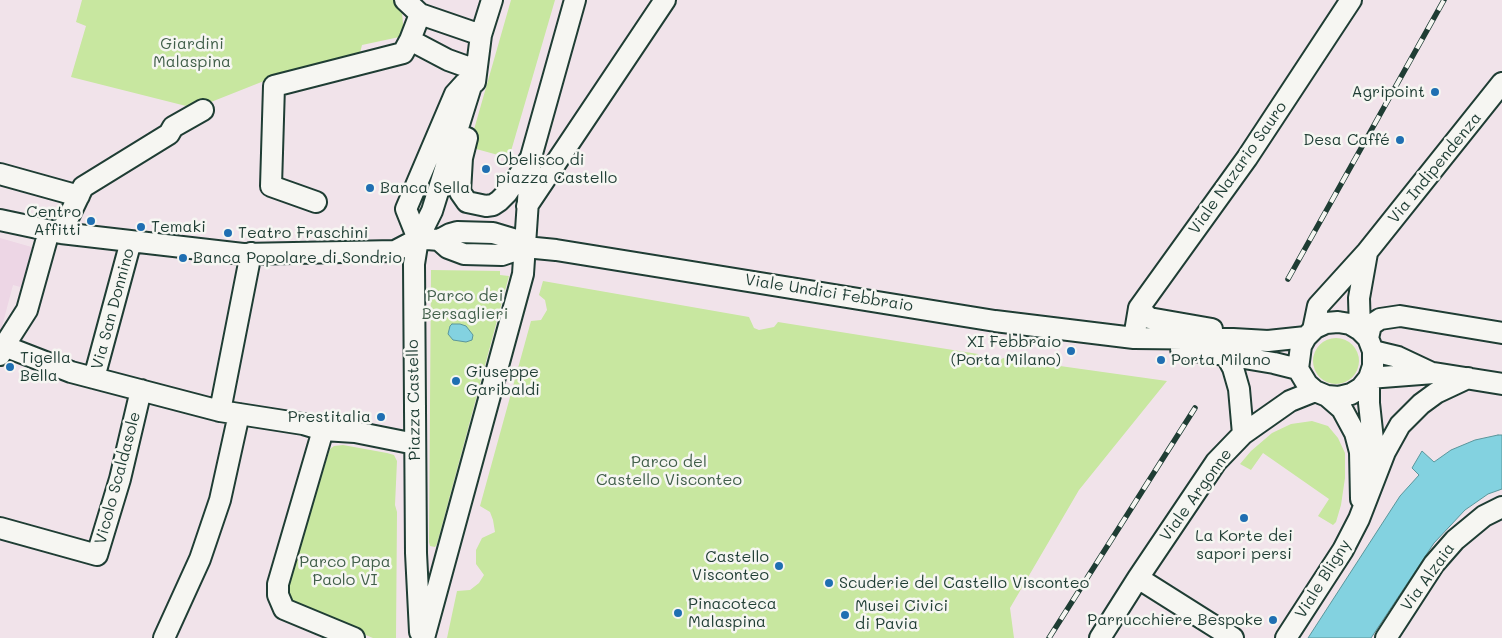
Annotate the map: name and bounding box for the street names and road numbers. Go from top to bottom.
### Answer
street label: Viale Nazario Sauro [1185,98,1291,238]
street label: Via Indipendenza [1384,108,1486,228]
street label: Via San Donnino [88,246,138,372]
street label: Viale Undici Febbraio [744,270,914,316]
street label: Piazza Castello [403,339,425,461]
street label: Vicolo Scaldasole [91,410,145,546]
street label: Viale Argonne [1156,445,1236,545]
street label: Viale Bligny [1291,536,1355,622]
street label: Via Alzaia [1397,539,1459,615]

